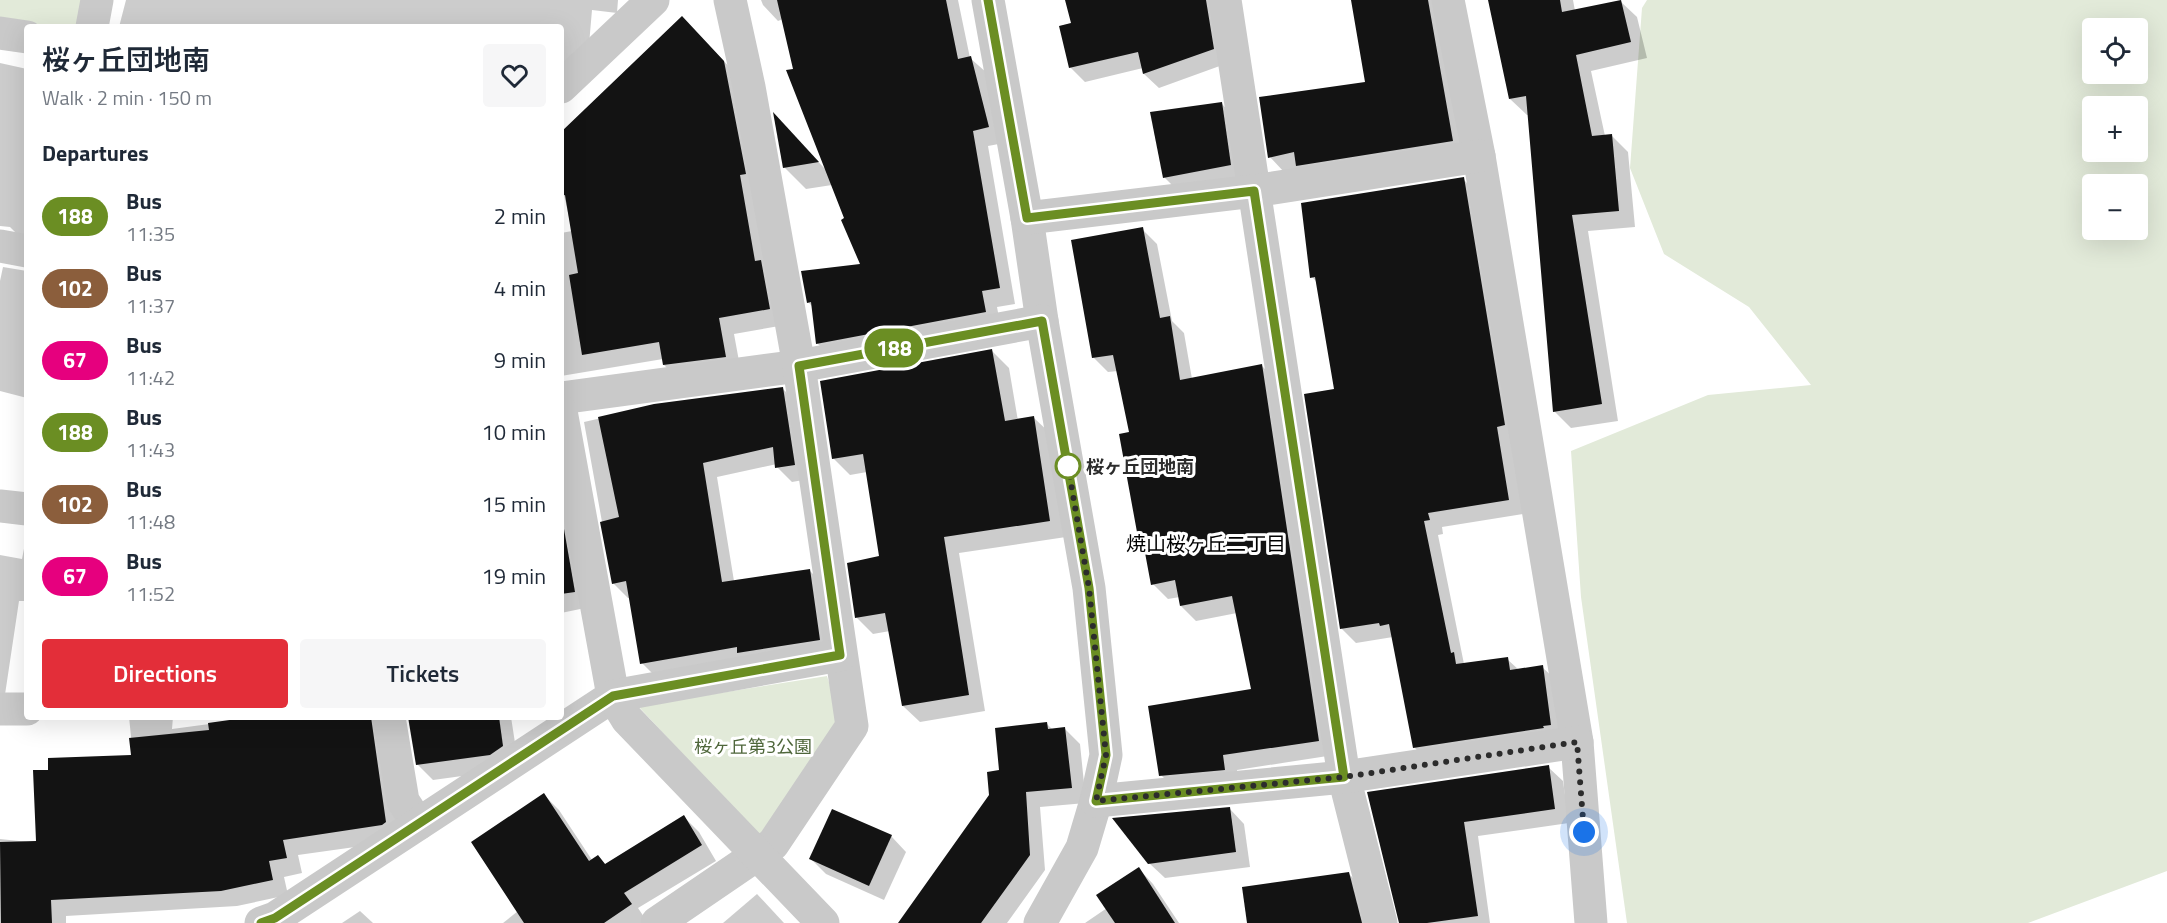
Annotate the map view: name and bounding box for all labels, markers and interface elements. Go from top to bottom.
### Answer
map controls [2082,18,2148,240]
button: locate [2082,18,2148,84]
text: 桜ヶ丘団地南 [42,38,210,81]
button: heart [483,44,546,107]
text: Walk · 2 min · 150 m [42,82,212,113]
button: + [2082,96,2148,162]
text: Departures [42,136,149,170]
button: − [2082,174,2148,240]
text: Bus [126,184,162,218]
text: 2 min [494,199,546,233]
text: 188 [57,200,93,232]
text: 11:35 [126,218,175,249]
text: Bus [126,256,162,290]
text: 4 min [494,271,546,305]
text: 102 [57,272,93,304]
text: 11:37 [126,290,175,321]
text: Bus [126,328,162,362]
line badge: 188 [860,328,928,368]
text: 188 [876,332,912,364]
text: 9 min [494,343,546,377]
text: 67 [63,344,87,376]
text: 11:42 [126,362,175,393]
text: Bus [126,400,162,434]
text: 10 min [481,415,546,449]
text: 188 [57,416,93,448]
text: 11:43 [126,434,175,465]
marker: 桜ヶ丘団地南 [1055,453,1081,479]
place label: 桜ヶ丘団地南 [1086,453,1194,480]
text: Bus [126,472,162,506]
text: 15 min [481,487,546,521]
text: 102 [57,488,93,520]
text: 11:48 [126,506,175,537]
district label: 焼山桜ヶ丘二丁目 [1126,528,1286,559]
text: Bus [126,544,162,578]
text: 19 min [481,559,546,593]
text: 67 [63,560,87,592]
text: 11:52 [126,578,175,609]
button: Directions [42,639,288,708]
button: Tickets [300,639,546,708]
park label: 桜ヶ丘第3公園 [694,733,812,760]
your location [1569,817,1599,847]

